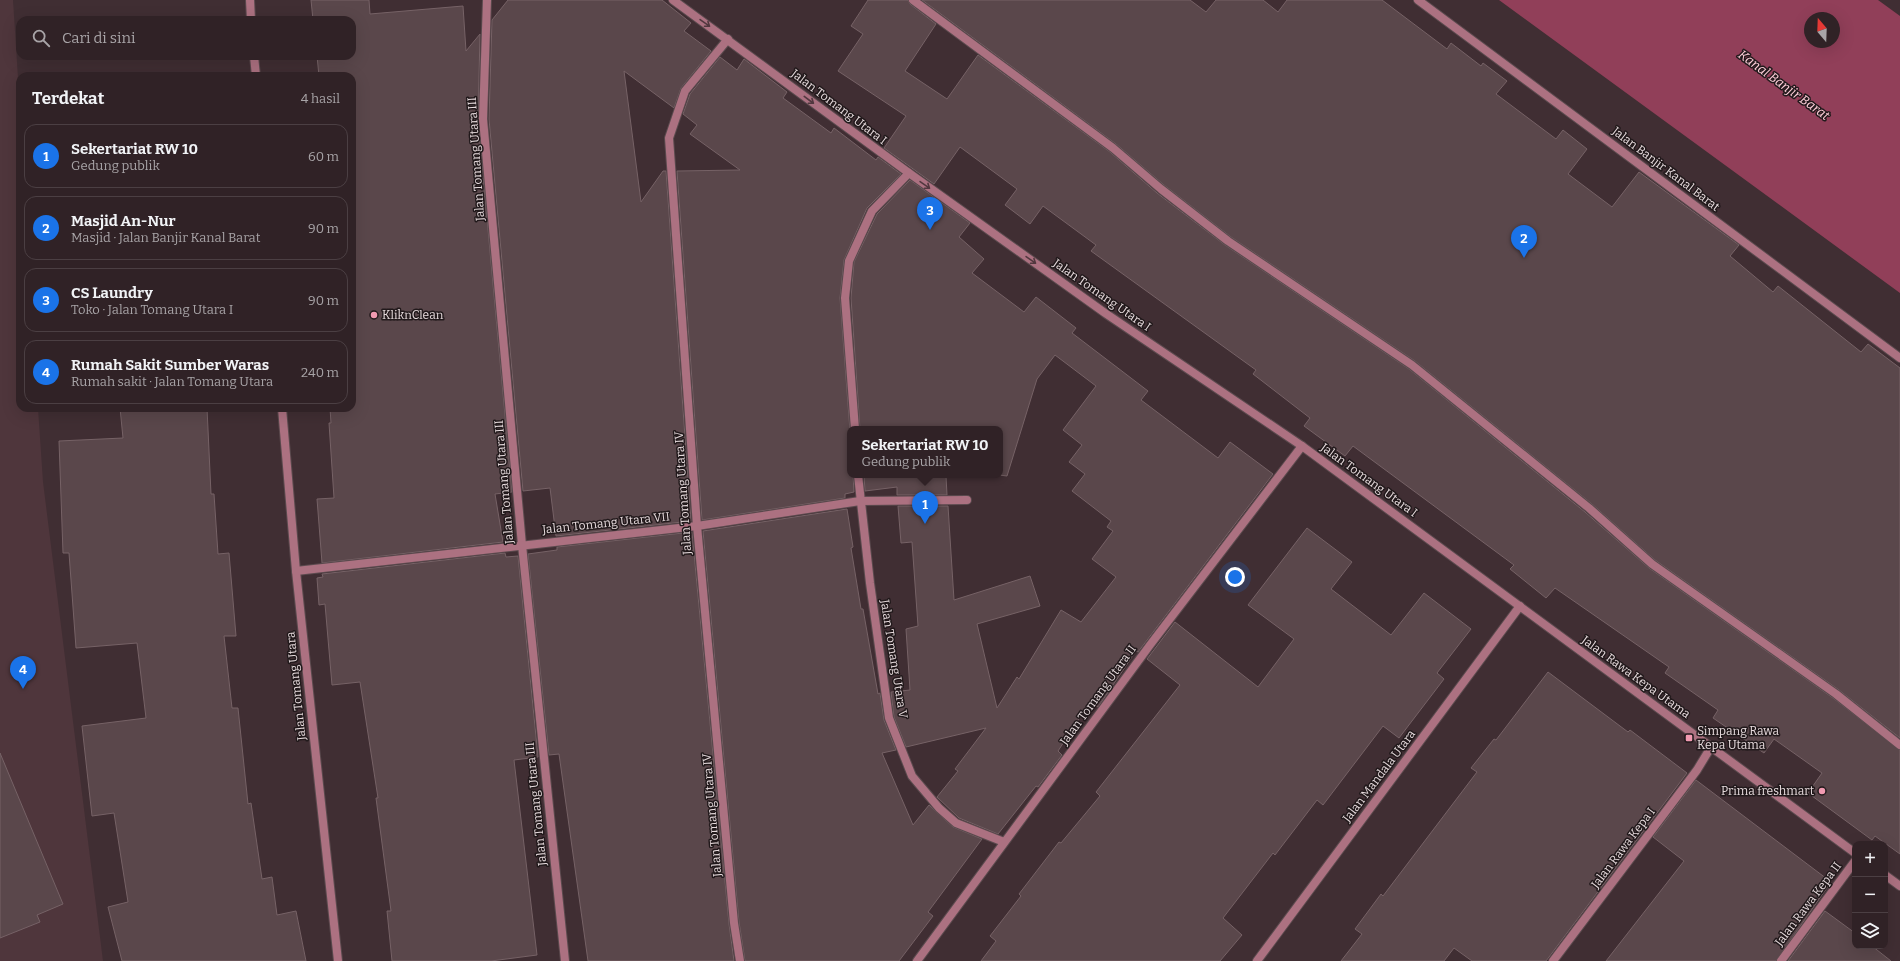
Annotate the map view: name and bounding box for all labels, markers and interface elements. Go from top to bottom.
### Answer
north arrow [1804,12,1840,48]
search box [16,16,356,60]
one-way arrow [699,19,710,27]
icon: search [30,27,52,49]
text: Cari di sini [62,29,135,47]
water label: Kanal Banjir Barat [1735,47,1833,123]
street label: Jalan Tomang Utara I [788,66,890,147]
text: Terdekat [32,88,104,109]
text: 4 hasil [301,91,340,106]
one-way arrow [804,95,815,104]
street label: Jalan Tomang Utara III [465,96,487,223]
street label: Jalan Banjir Kanal Barat [1609,123,1723,214]
text: Sekertariat RW 10 [71,140,198,158]
text: 1 [43,149,49,164]
text: 60 m [308,149,339,164]
text: Gedung publik [71,158,160,173]
one-way arrow [920,181,931,189]
pin: 3 [917,197,943,230]
text: Masjid An-Nur [71,212,176,230]
text: 2 [42,221,50,236]
text: 90 m [308,221,339,236]
pin: 2 [1511,225,1537,258]
text: Masjid · Jalan Banjir Kanal Barat [71,230,260,245]
street label: Jalan Tomang Utara I [1050,255,1154,334]
one-way arrow [1026,256,1037,265]
text: CS Laundry [71,284,153,302]
text: 3 [42,293,50,308]
text: 90 m [308,293,339,308]
text: Toko · Jalan Tomang Utara I [71,302,233,317]
place label: KliknClean [382,308,444,322]
marker: KliknClean [369,310,379,320]
text: Rumah Sakit Sumber Waras [71,356,269,374]
text: 4 [42,365,50,380]
text: 240 m [301,365,339,380]
text: Rumah sakit · Jalan Tomang Utara [71,374,273,389]
street label: Jalan Tomang Utara III [492,419,516,546]
popup [847,426,1003,478]
street label: Jalan Tomang Utara IV [672,430,694,556]
text: Sekertariat RW 10 [861,436,989,454]
street label: Jalan Tomang Utara I [1317,440,1420,520]
text: Gedung publik [861,454,950,469]
pin: 1 [912,491,938,524]
street label: Jalan Tomang Utara VII [541,509,670,537]
your location [1225,567,1245,587]
street label: Jalan Tomang Utara V [878,598,910,720]
street label: Jalan Tomang Utara [283,630,309,742]
street label: Jalan Rawa Kepa Utama [1578,632,1693,721]
street label: Jalan Tomang Utara II [1056,642,1139,749]
pin: 4 [10,656,36,689]
place label: Simpang Rawa Kepa Utama [1697,724,1780,752]
street label: Jalan Mandala Utara [1339,727,1418,826]
marker: Simpang Rawa Kepa Utama [1684,733,1694,743]
street label: Jalan Tomang Utara III [523,741,550,868]
street label: Jalan Tomang Utara IV [700,752,724,878]
place label: Prima freshmart [1721,784,1815,798]
marker: Prima freshmart [1817,786,1827,796]
street label: Jalan Rawa Kepa I [1588,805,1658,892]
map controls [1852,841,1888,949]
button: + [1852,841,1888,877]
street label: Jalan Rawa Kepa II [1771,859,1844,950]
button: − [1852,877,1888,913]
button: layers [1852,913,1888,949]

